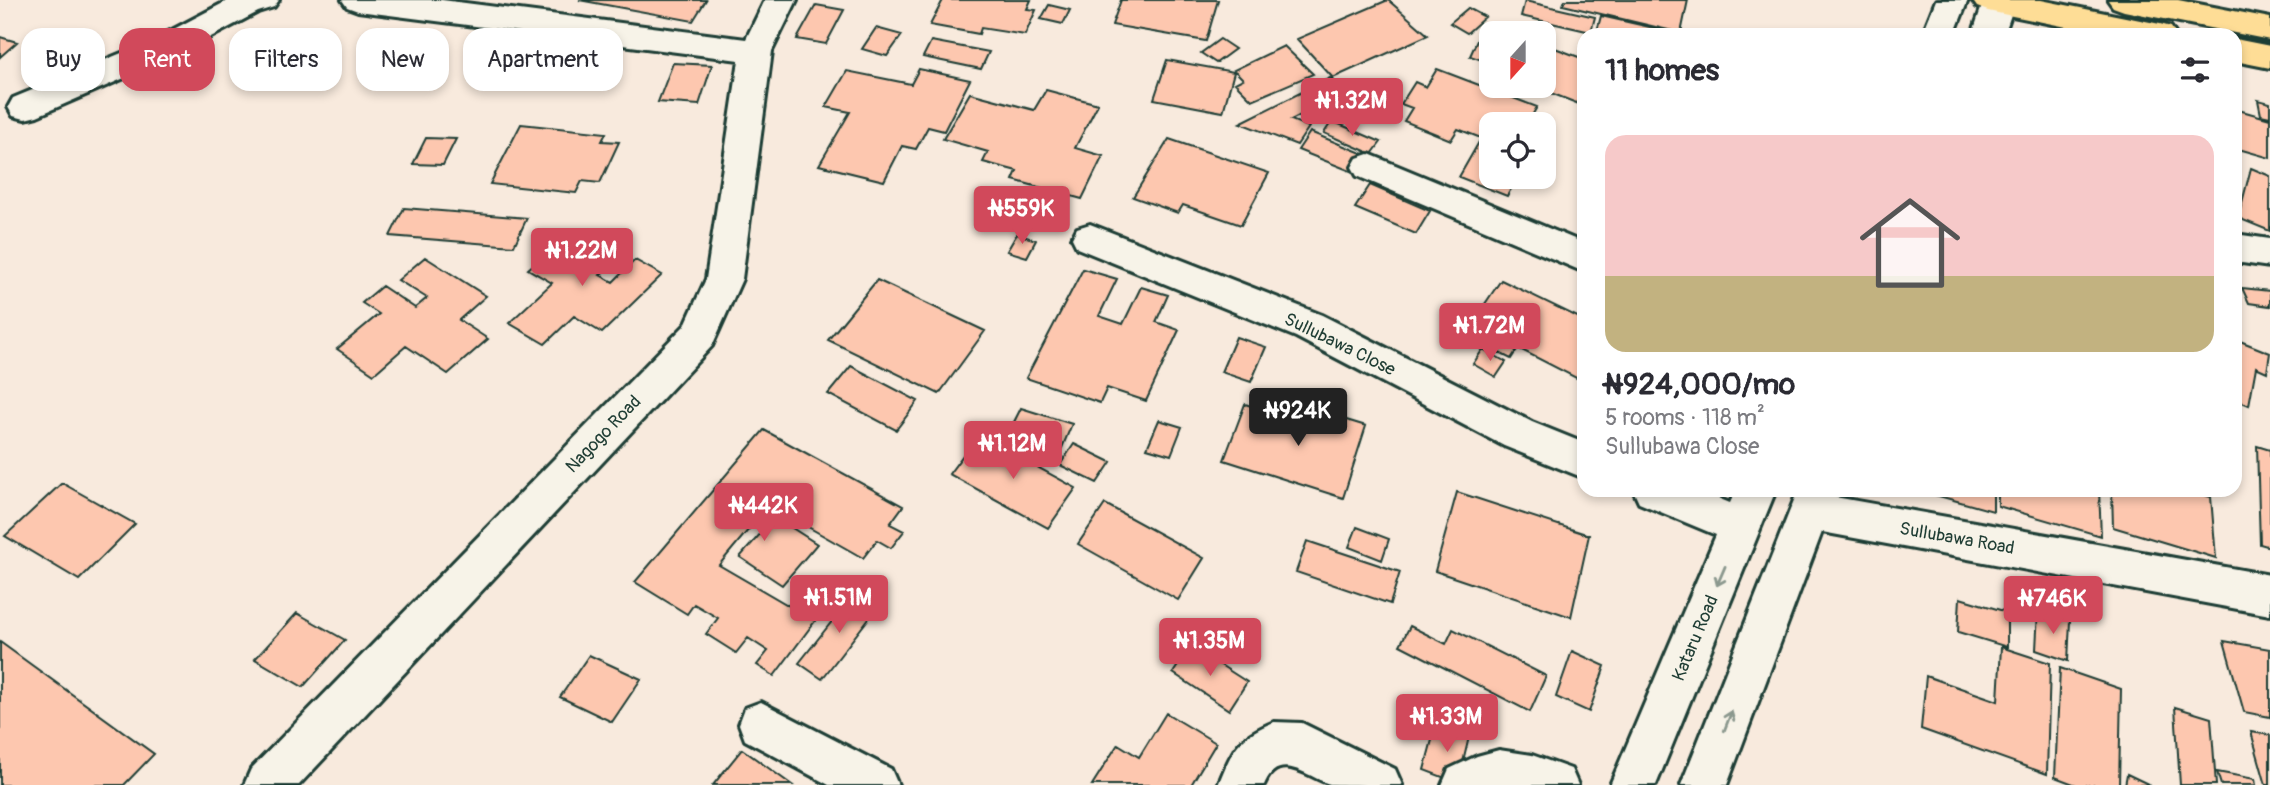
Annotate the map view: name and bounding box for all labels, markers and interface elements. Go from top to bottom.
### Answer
north arrow [1479,21,1556,98]
map controls [1479,21,1556,189]
chip: Buy [21,28,105,91]
chip: Rent [119,28,215,91]
chip: Filters [229,28,342,91]
chip: New [356,28,449,91]
chip: Apartment [463,28,623,91]
icon: filters [2176,51,2214,89]
text: 11 homes [1605,52,1719,89]
pin: ₦1.32M [1295,78,1409,138]
text: ₦1.32M [1317,86,1387,115]
button: locate [1479,112,1556,189]
icon: home [1847,180,1973,306]
pin: ₦559K [973,187,1071,246]
text: ₦559K [990,194,1054,223]
pin: ₦1.22M [525,229,639,288]
text: ₦1.22M [547,236,617,265]
pin: ₦1.72M [1433,304,1547,363]
street label: Sullubawa Close [1280,308,1399,381]
text: ₦1.72M [1455,311,1525,340]
text: ₦924,000/mo [1605,366,1795,403]
pin: ₦924K [1249,388,1347,448]
street label: Nagogo Road [561,391,646,478]
text: ₦924K [1265,396,1331,425]
text: 5 rooms · 118 m² [1605,403,1765,432]
pin: ₦1.12M [956,421,1070,481]
text: ₦1.12M [980,429,1046,458]
text: Sullubawa Close [1605,432,1759,461]
pin: ₦442K [715,484,813,543]
text: ₦442K [730,491,798,520]
street label: Sullubawa Road [1898,517,2016,560]
one-way arrow [1714,564,1727,586]
pin: ₦1.51M [782,576,896,635]
pin: ₦746K [2004,576,2102,636]
text: ₦1.51M [806,583,872,612]
text: ₦746K [2020,584,2086,613]
street label: Kataru Road [1667,592,1724,685]
pin: ₦1.35M [1153,618,1267,678]
text: ₦1.35M [1175,626,1245,655]
pin: ₦1.33M [1390,694,1504,754]
text: ₦1.33M [1412,702,1482,731]
one-way arrow [1723,711,1736,733]

